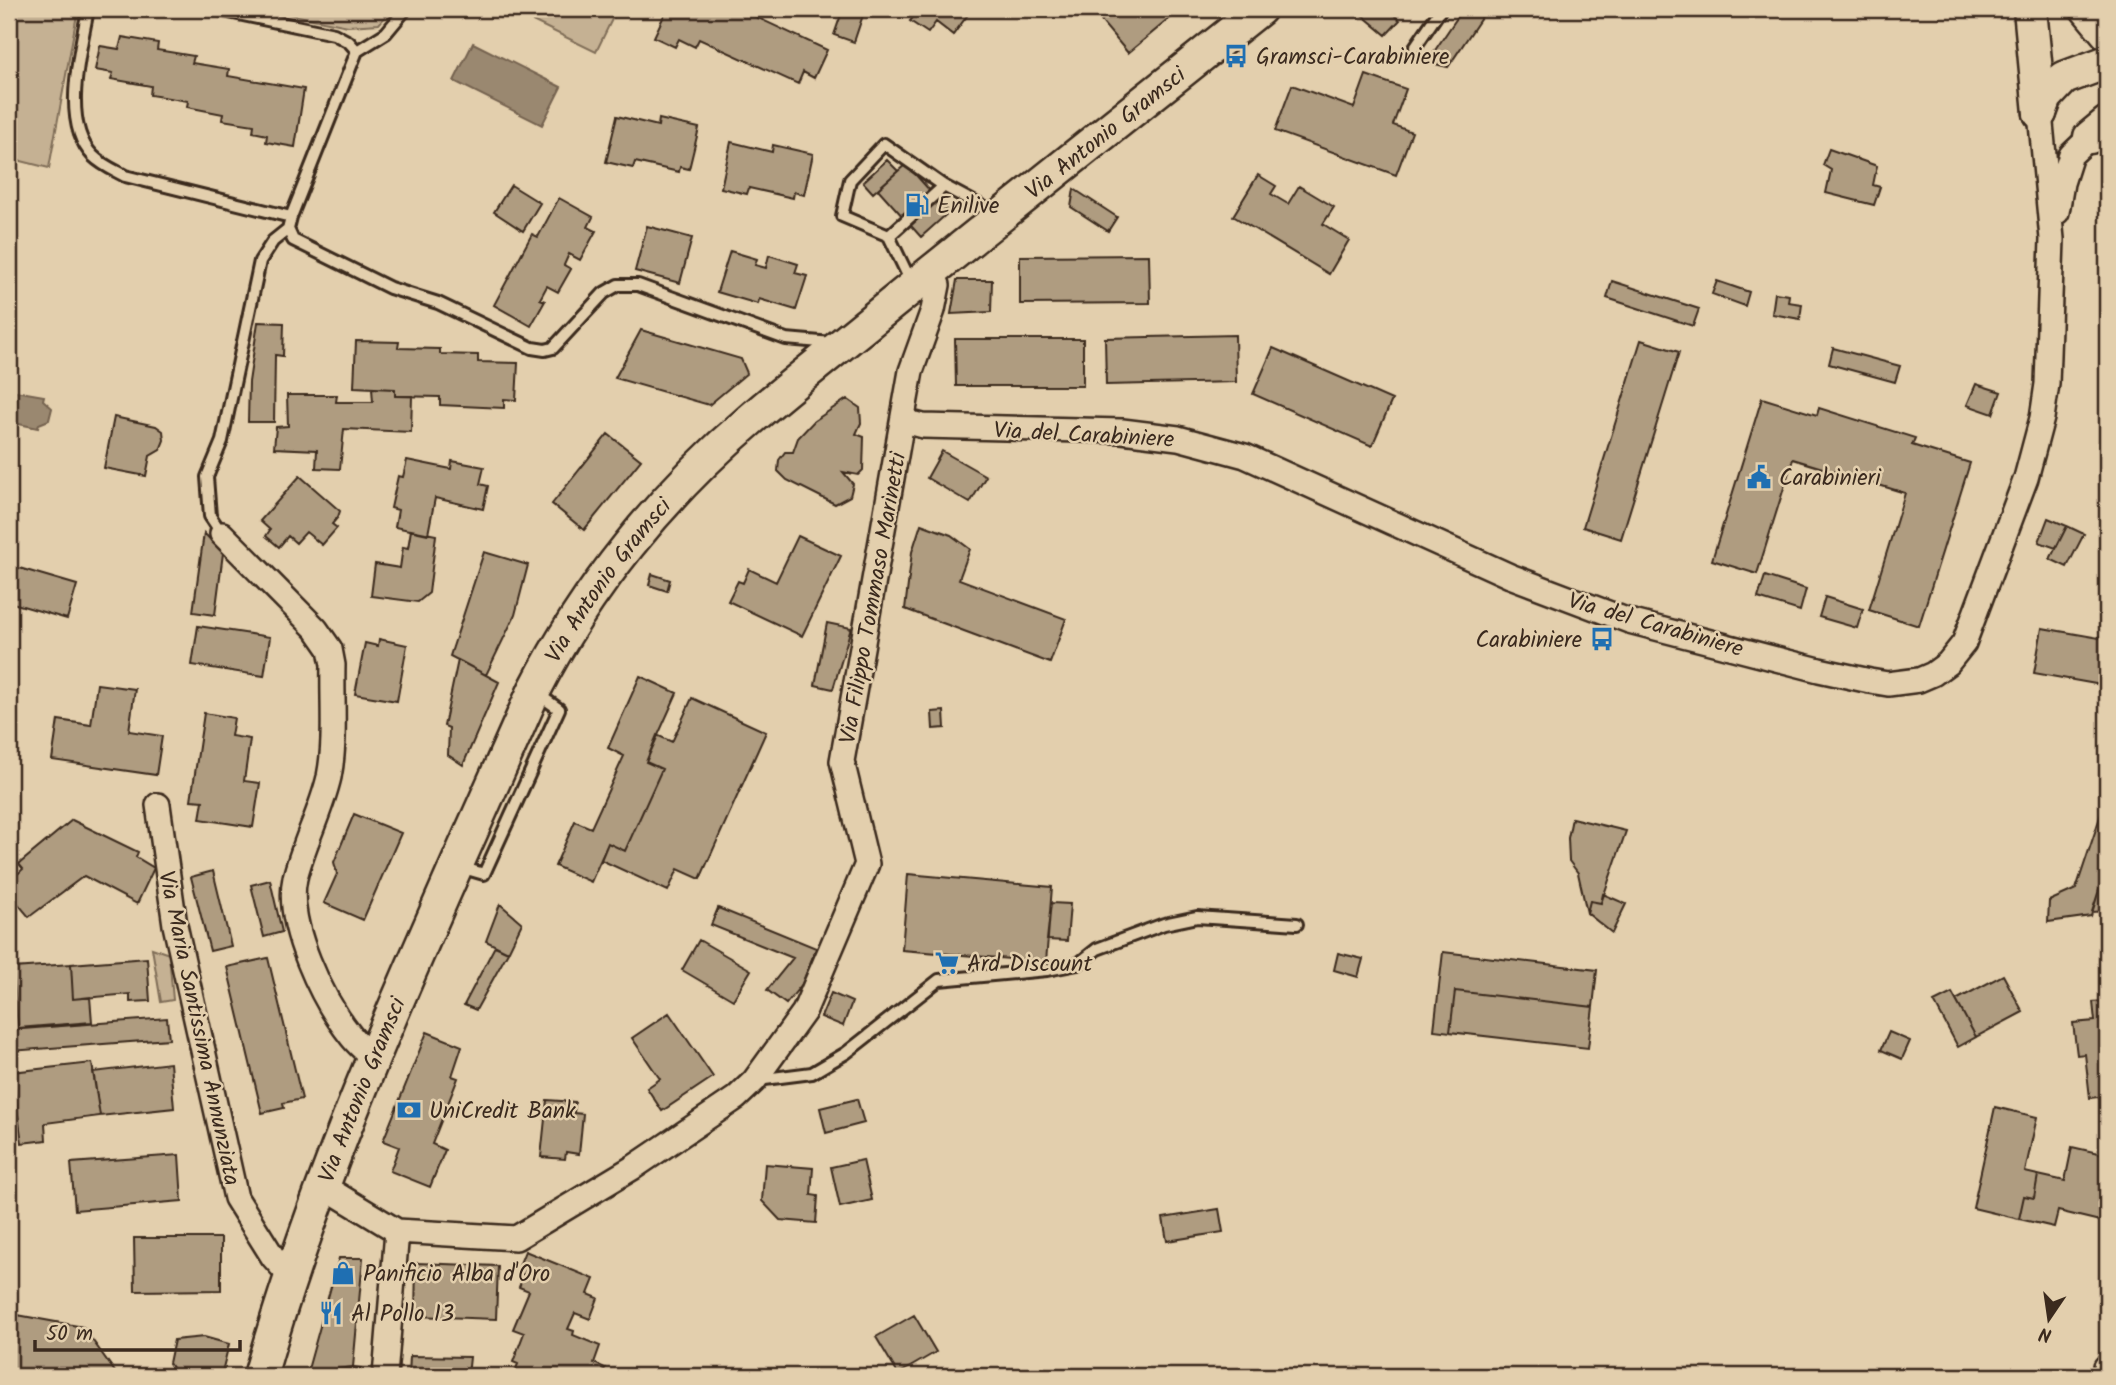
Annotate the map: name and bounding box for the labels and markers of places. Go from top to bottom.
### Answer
place label: Gramsci-Carabiniere [1256,40,1449,76]
bus stop icon: Gramsci-Carabiniere [1222,42,1250,70]
place label: Enilive [937,189,999,225]
fuel station icon: Enilive [903,191,931,219]
place label: Carabinieri [1779,461,1882,497]
public building icon: Carabinieri [1745,463,1773,491]
place label: Carabiniere [1475,623,1582,659]
bus stop icon: Carabiniere [1588,625,1616,653]
place label: Ard Discount [967,947,1093,983]
supermarket icon: Ard Discount [933,949,961,977]
place label: UniCredit Bank [429,1094,576,1130]
bank icon: UniCredit Bank [395,1096,423,1124]
place label: Panificio Alba d'Oro [363,1257,550,1293]
shop icon: Panificio Alba d'Oro [329,1259,357,1287]
place label: Al Pollo 13 [351,1297,454,1333]
restaurant icon: Al Pollo 13 [317,1299,345,1327]

